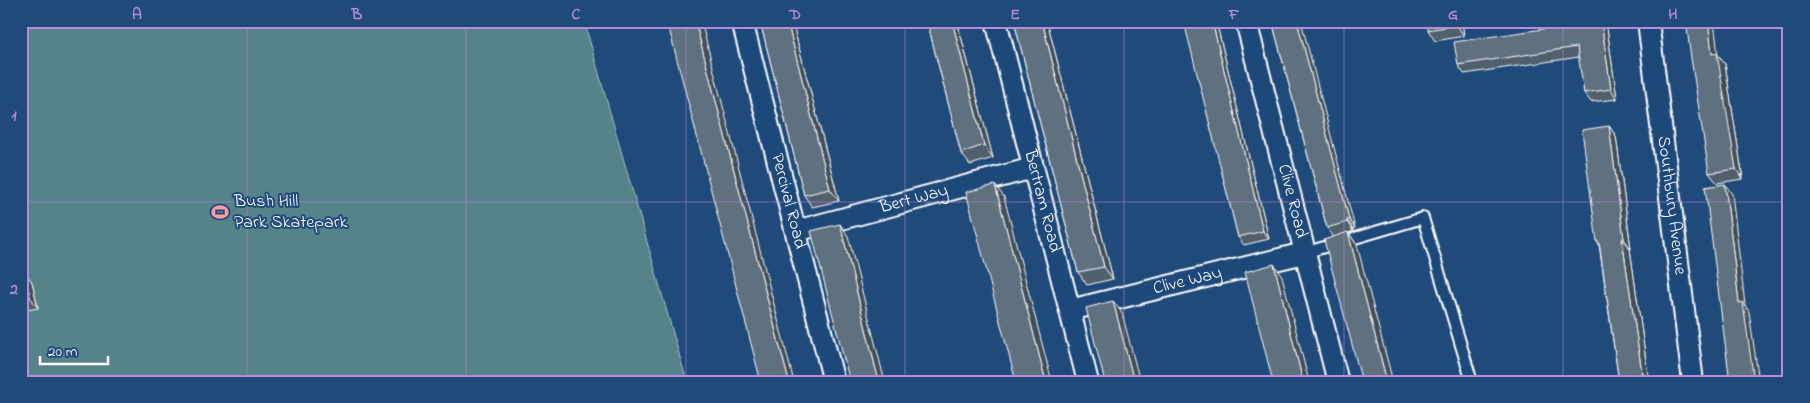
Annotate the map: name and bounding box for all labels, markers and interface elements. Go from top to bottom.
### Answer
text: A [132,3,142,27]
text: B [351,3,363,27]
text: C [572,3,581,27]
text: D [788,3,801,27]
text: E [1010,3,1020,27]
text: F [1228,3,1240,27]
text: G [1448,3,1458,27]
text: H [1668,3,1678,27]
text: 1 [11,104,17,128]
street label: Southbury Avenue [1649,135,1693,277]
street label: Bertram Road [1016,146,1067,255]
street label: Percival Road [763,151,813,252]
street label: Clive Road [1270,161,1314,241]
street label: Bert Way [876,178,951,221]
place label: Bush Hill Park Skatepark [233,189,347,236]
sports icon: Bush Hill Park Skatepark [210,202,230,222]
street label: Clive Way [1151,260,1225,302]
text: 2 [9,278,18,302]
scale bar [40,333,108,365]
text: 20 m [48,341,78,363]

